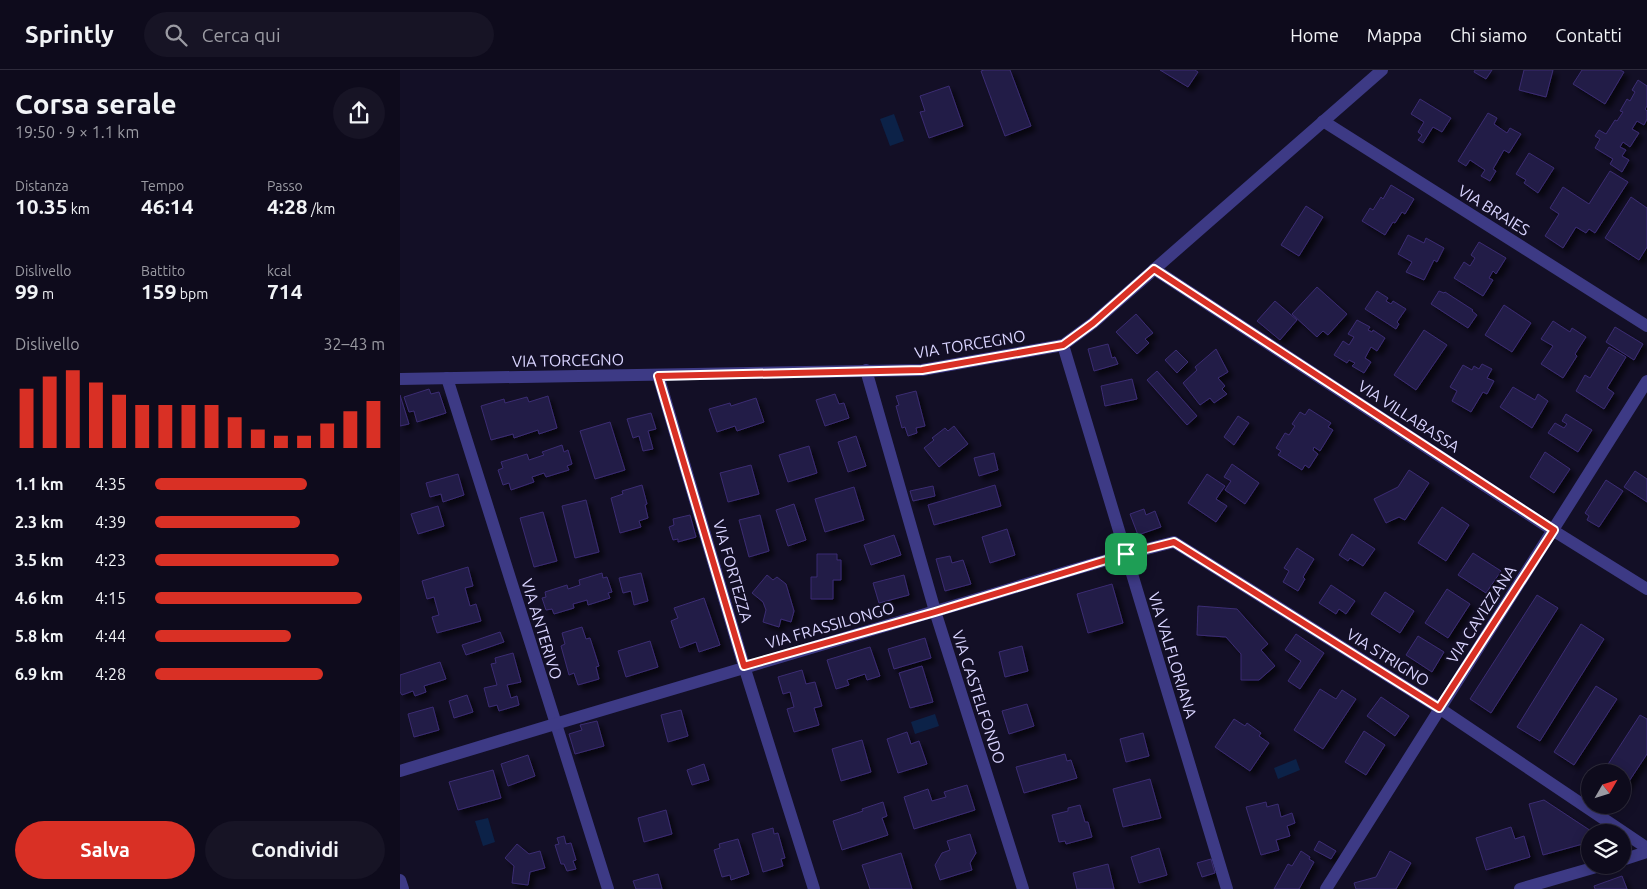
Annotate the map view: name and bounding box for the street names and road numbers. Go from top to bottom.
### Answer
street label: VIA BRAIES [1455,181,1533,239]
street label: VIA TORCEGNO [913,326,1027,362]
street label: VIA TORCEGNO [512,350,624,370]
street label: VIA VILLABASSA [1355,376,1464,456]
street label: VIA FORTEZZA [710,518,756,625]
street label: VIA CAVIZZANA [1443,561,1520,666]
street label: VIA ANTERIVO [518,576,566,682]
street label: VIA VALFLORIANA [1145,590,1201,721]
street label: VIA FRASSILONGO [764,598,896,652]
street label: VIA STRIGNO [1343,624,1433,690]
street label: VIA CASTELFONDO [949,628,1009,766]

